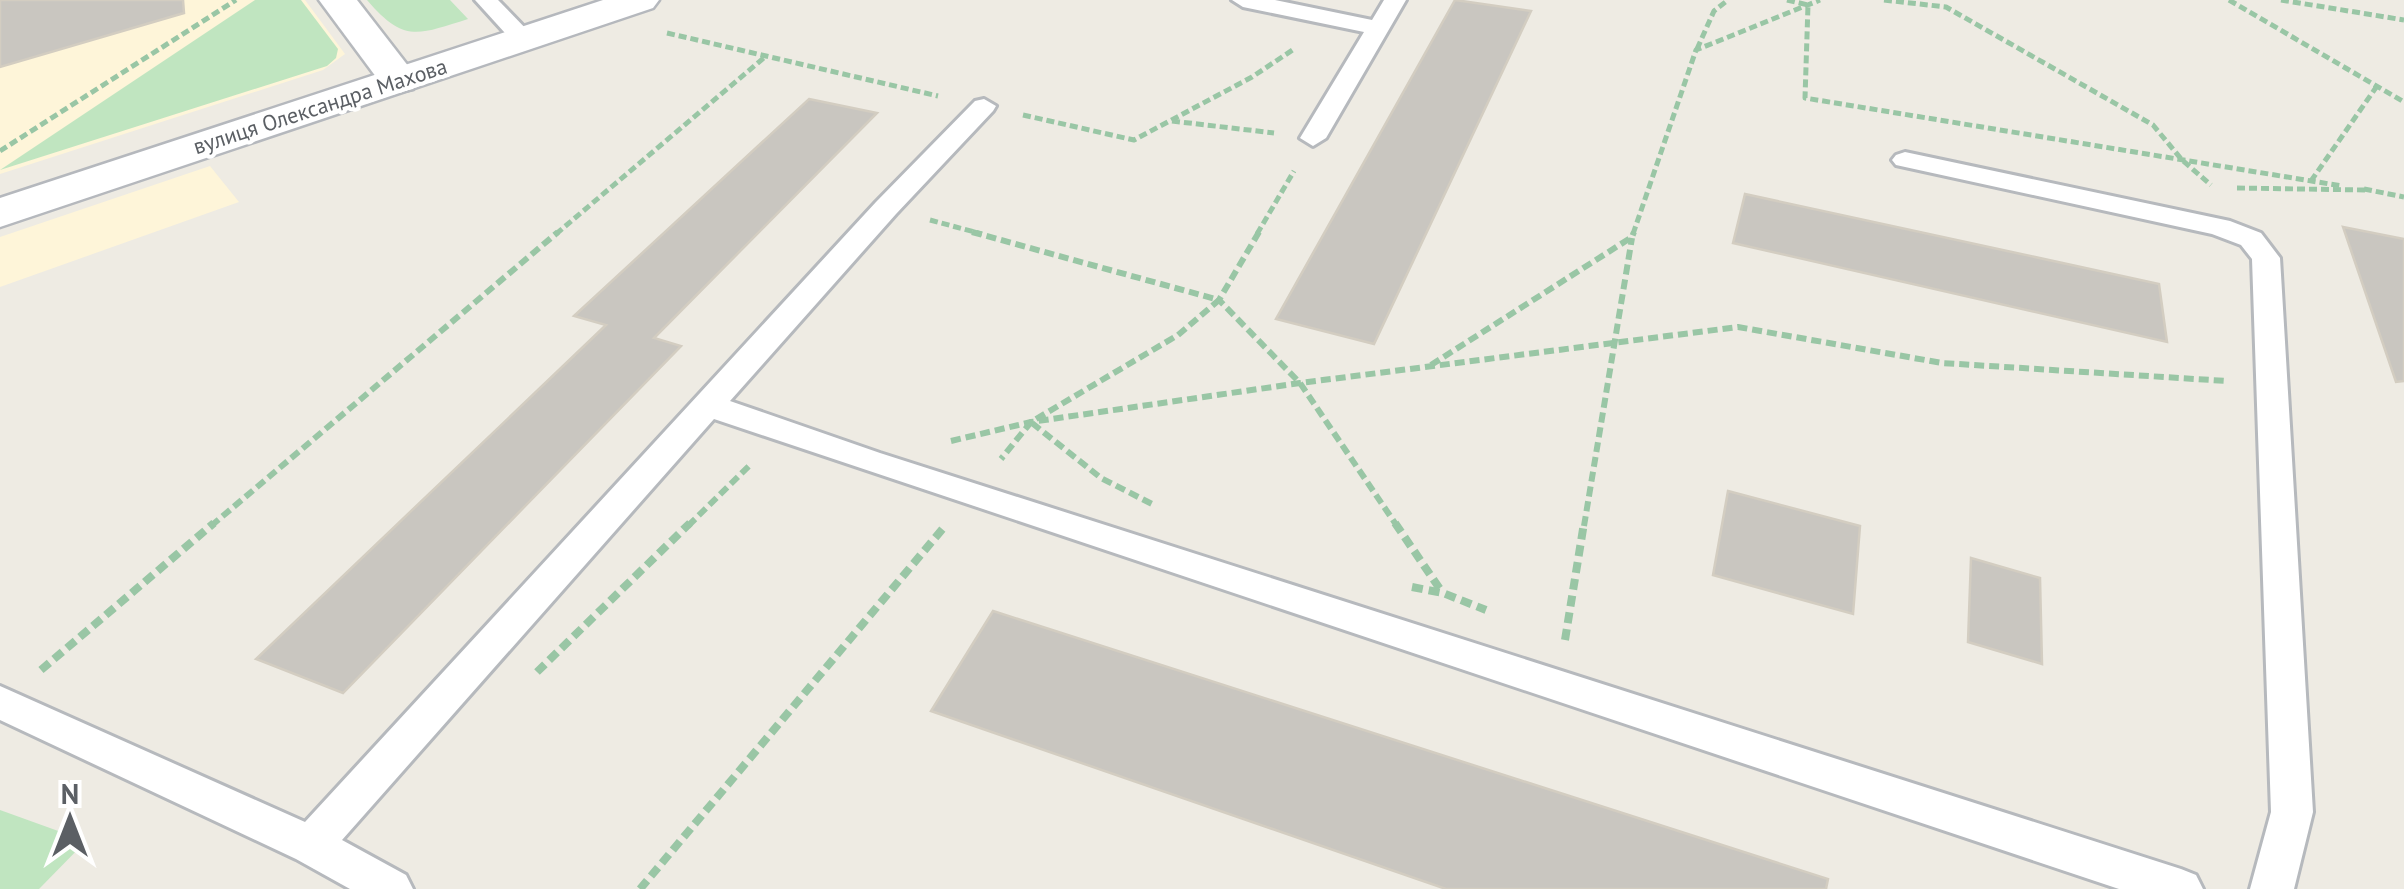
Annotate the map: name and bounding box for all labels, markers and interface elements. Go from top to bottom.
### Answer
street label: вулиця Олександра Махова [189,52,451,160]
north arrow [20,769,120,869]
text: N [61,775,79,812]

